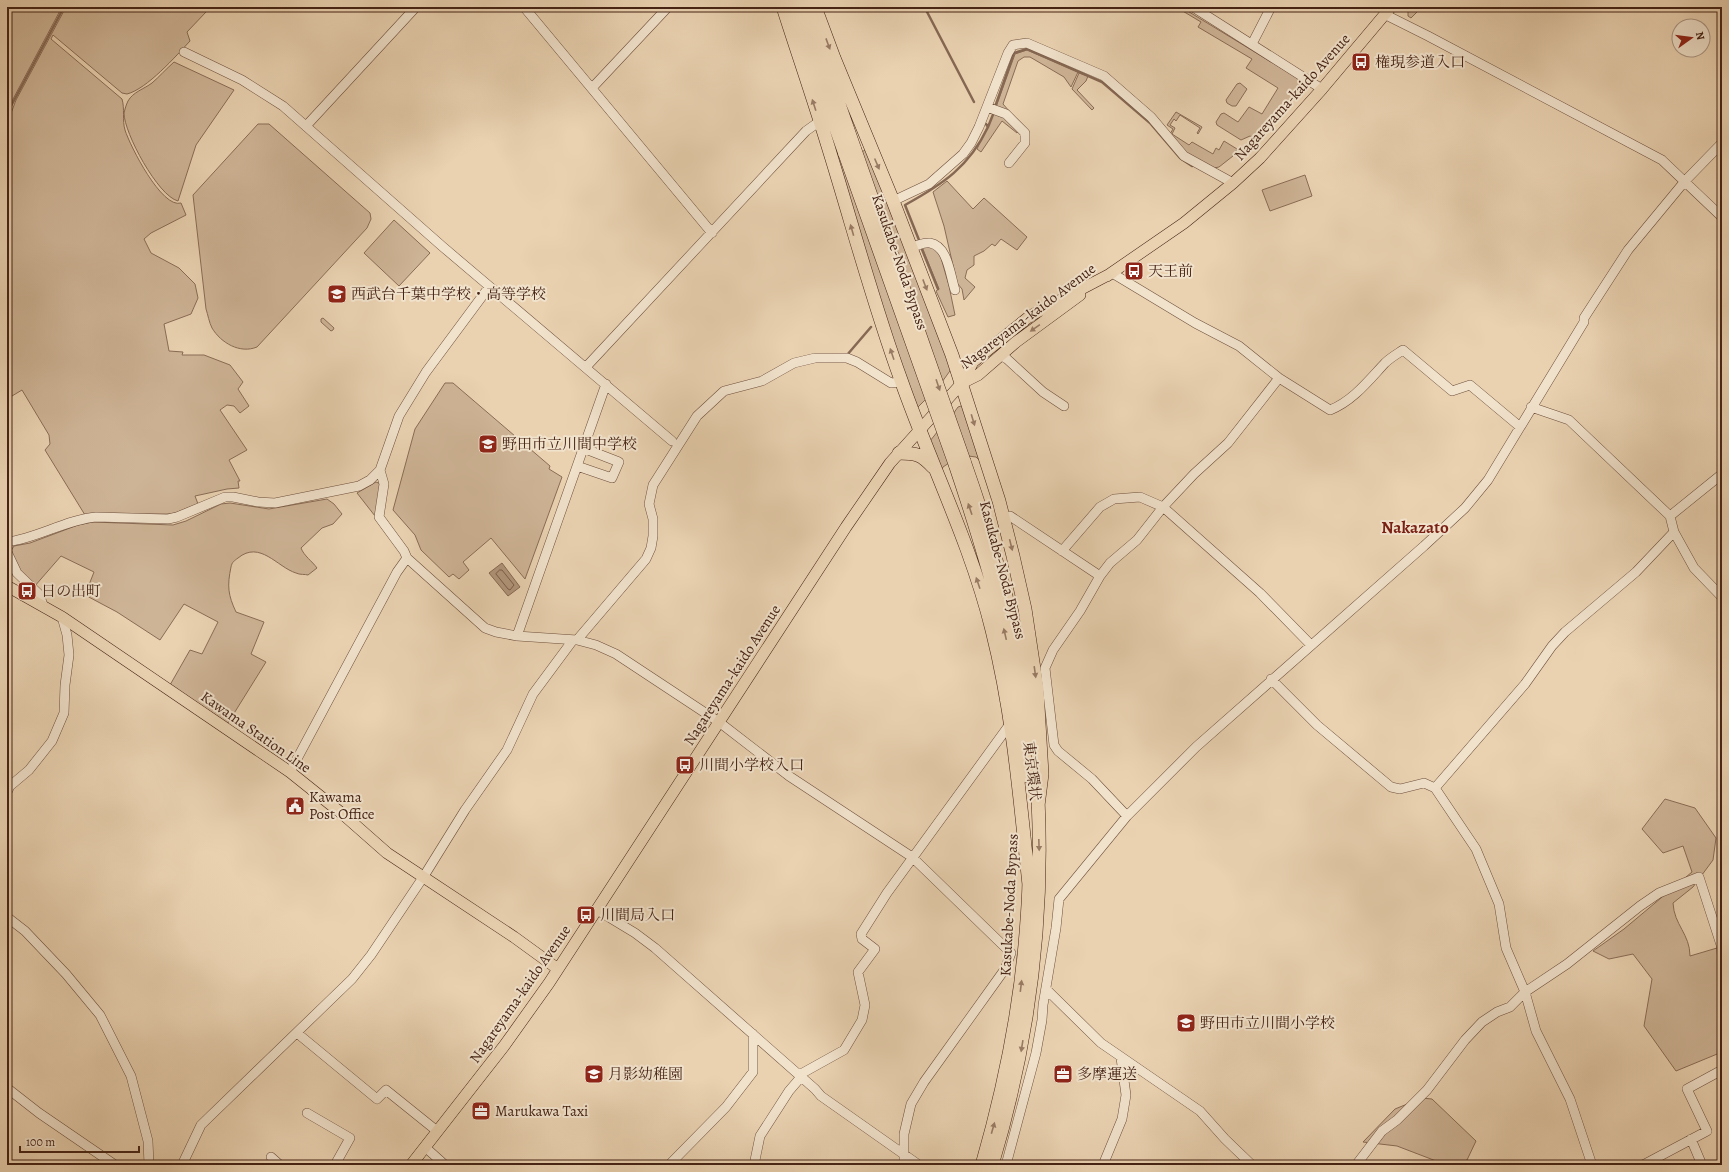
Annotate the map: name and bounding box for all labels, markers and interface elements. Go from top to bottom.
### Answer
north arrow [1671,18,1711,58]
street label: Nagareyama-kaido Avenue [1230,29,1355,165]
text: N [1692,30,1708,41]
one-way arrow [826,38,832,50]
bus stop icon: 権現参道入口 [1350,51,1372,73]
place label: 権現参道入口 [1375,52,1465,72]
one-way arrow [811,99,817,111]
one-way arrow [875,159,881,171]
street label: Kasukabe-Noda Bypass [867,191,933,333]
one-way arrow [849,223,855,235]
street label: Nagareyama-kaido Avenue [956,258,1100,373]
bus stop icon: 天王前 [1123,260,1145,282]
place label: 天王前 [1148,261,1193,281]
one-way arrow [923,279,929,291]
school or university icon: 西武台千葉中学校・高等学校 [326,283,348,305]
place label: 西武台千葉中学校・高等学校 [351,284,546,304]
one-way arrow [1030,324,1041,332]
one-way arrow [888,347,894,359]
one-way arrow [935,379,941,391]
one-way arrow [970,415,976,427]
school or university icon: 野田市立川間中学校 [477,433,499,455]
place label: 野田市立川間中学校 [502,434,637,454]
street label: Kasukabe-Noda Bypass [975,499,1031,641]
one-way arrow [967,502,973,514]
district label: Nakazato [1381,516,1449,539]
one-way arrow [1008,539,1014,551]
one-way arrow [975,577,981,589]
bus stop icon: 日の出町 [16,580,38,602]
place label: 日の出町 [41,581,101,601]
street label: Nagareyama-kaido Avenue [679,600,785,749]
one-way arrow [1001,628,1007,640]
one-way arrow [1032,666,1038,678]
street label: Kawama Station Line [197,686,315,778]
street label: 東京環状 [1018,740,1046,802]
bus stop icon: 川間小学校入口 [674,754,696,776]
place label: 川間小学校入口 [699,755,804,775]
place label: Kawama Post Office [309,787,375,824]
public building icon: Kawama Post Office [284,795,306,817]
street label: Kasukabe-Noda Bypass [995,833,1023,977]
one-way arrow [1036,839,1042,852]
bus stop icon: 川間局入口 [575,904,597,926]
place label: 川間局入口 [600,905,675,925]
street label: Nagareyama-kaido Avenue [465,921,575,1067]
one-way arrow [1018,980,1024,992]
school or university icon: 野田市立川間小学校 [1175,1012,1197,1034]
place label: 野田市立川間小学校 [1200,1013,1335,1033]
one-way arrow [1018,1040,1024,1052]
school or university icon: 月影幼稚園 [583,1063,605,1085]
office icon: 多摩運送 [1052,1063,1074,1085]
place label: 月影幼稚園 [608,1064,683,1084]
place label: 多摩運送 [1077,1064,1137,1084]
office icon: Marukawa Taxi [470,1100,492,1122]
place label: Marukawa Taxi [495,1101,588,1121]
one-way arrow [990,1121,996,1133]
scale bar [20,1128,139,1154]
text: 100 m [26,1134,55,1150]

